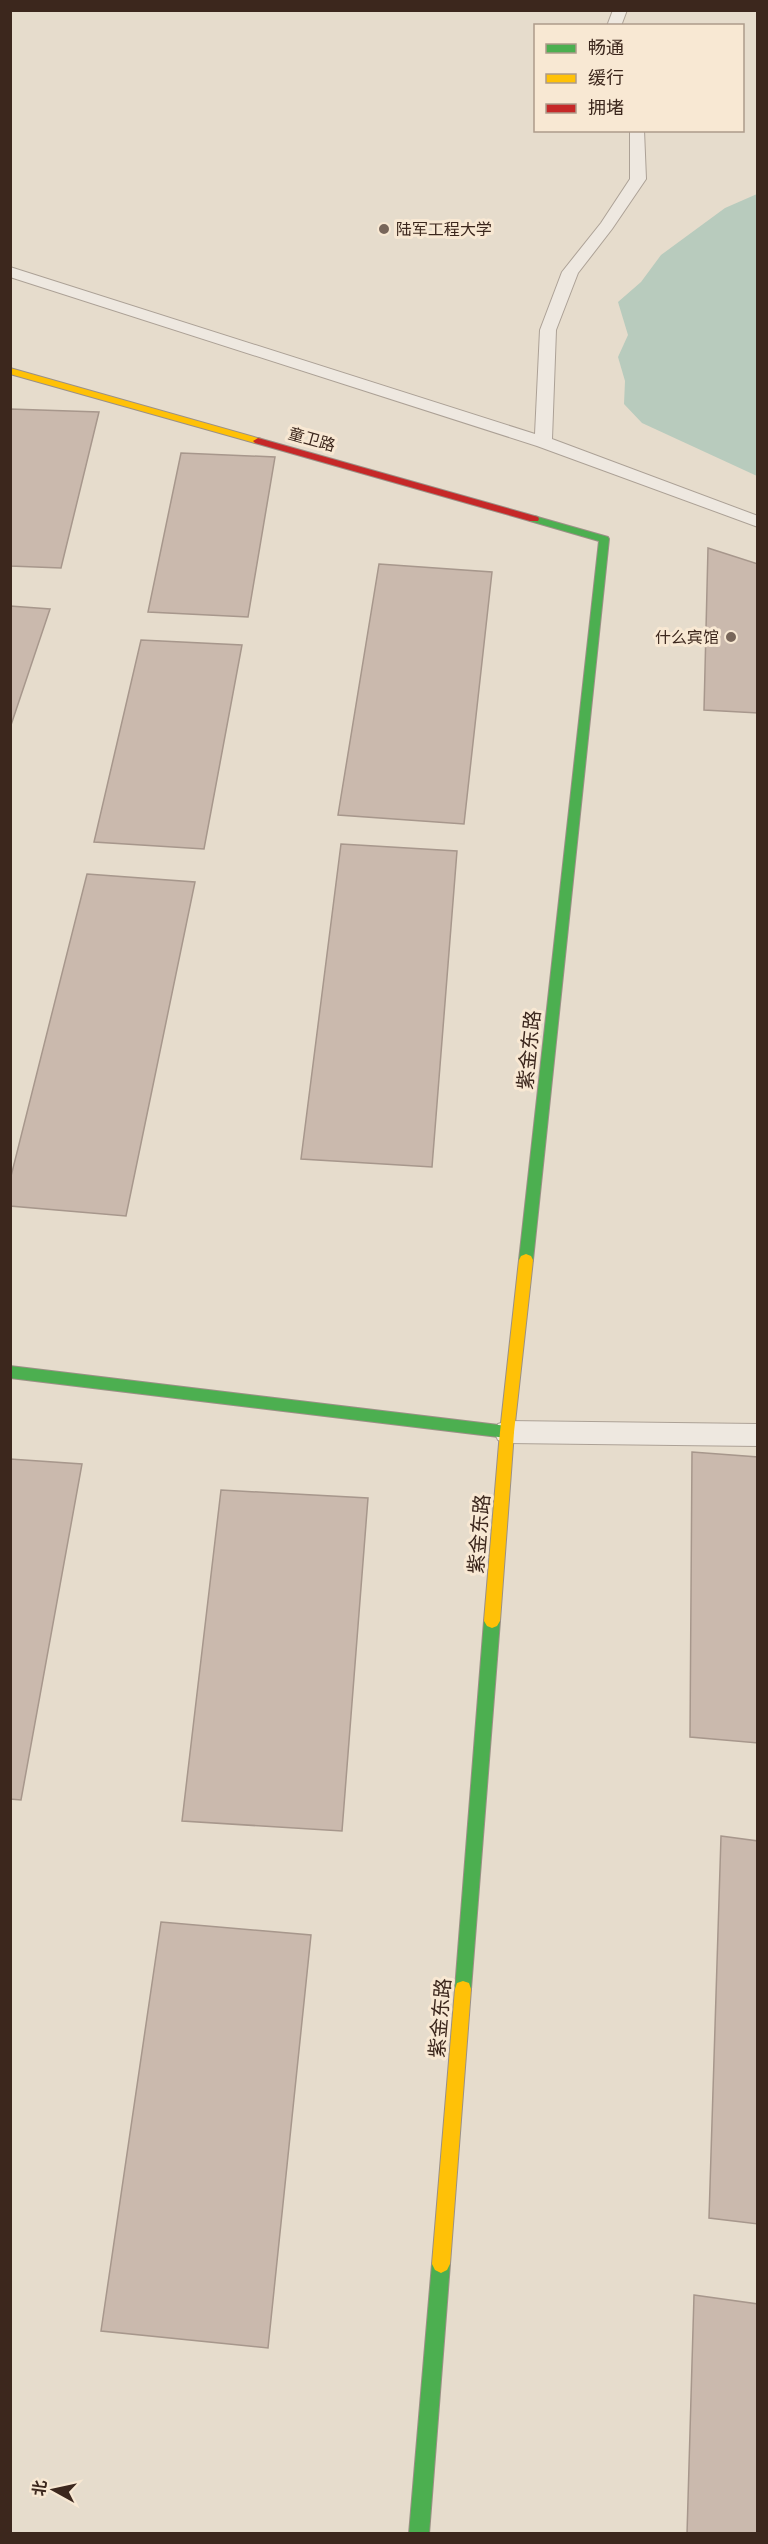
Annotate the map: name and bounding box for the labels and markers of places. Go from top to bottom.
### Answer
place label: 陆军工程大学 [396,218,492,240]
marker: 陆军工程大学 [377,222,391,236]
place label: 什么宾馆 [655,626,719,648]
marker: 什么宾馆 [724,630,738,644]

